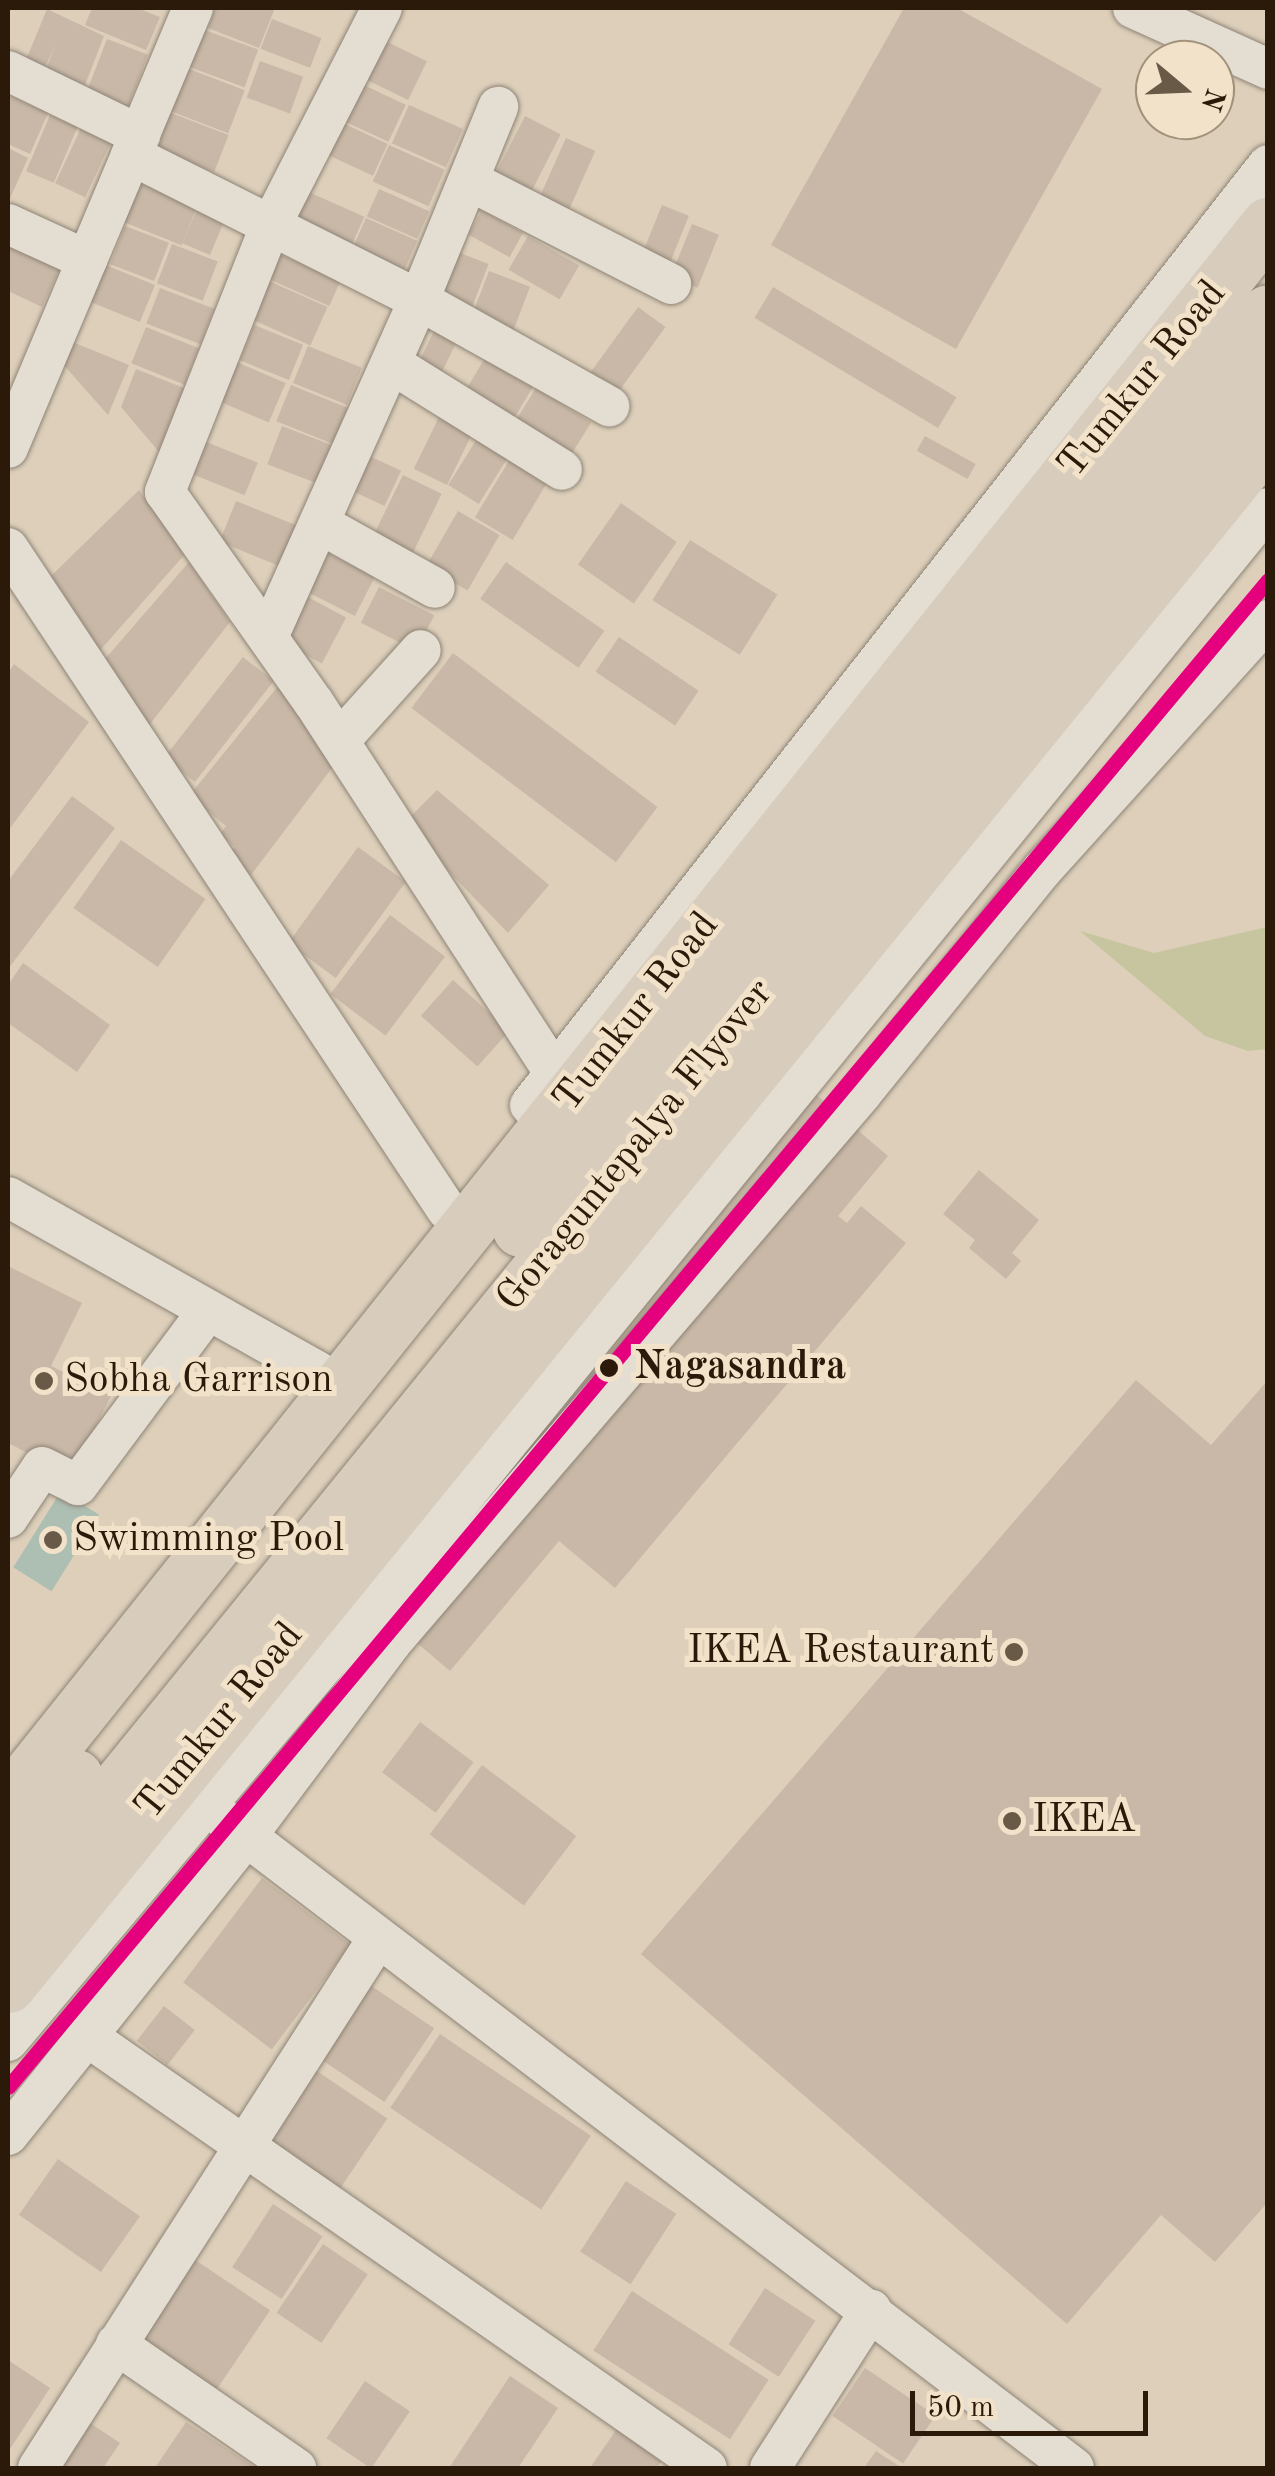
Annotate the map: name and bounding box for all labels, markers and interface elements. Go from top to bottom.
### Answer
north arrow [1135,40,1235,140]
text: N [1195,84,1228,114]
street label: Tumkur Road [1049,271,1237,489]
street label: Tumkur Road [544,903,730,1123]
street label: Goraguntepalya Flyover [487,970,785,1322]
place label: Nagasandra [634,1344,846,1392]
marker: Nagasandra [593,1352,625,1384]
place label: Sobha Garrison [64,1357,333,1405]
marker: Sobha Garrison [33,1370,55,1392]
place label: Swimming Pool [73,1516,344,1564]
marker: Swimming Pool [42,1529,64,1551]
street label: Tumkur Road [126,1613,314,1831]
place label: IKEA Restaurant [687,1628,994,1676]
marker: IKEA Restaurant [1003,1641,1025,1663]
place label: IKEA [1032,1797,1136,1845]
marker: IKEA [1001,1810,1023,1832]
scale bar [915,2371,1152,2433]
text: 50 m [927,2393,994,2423]

